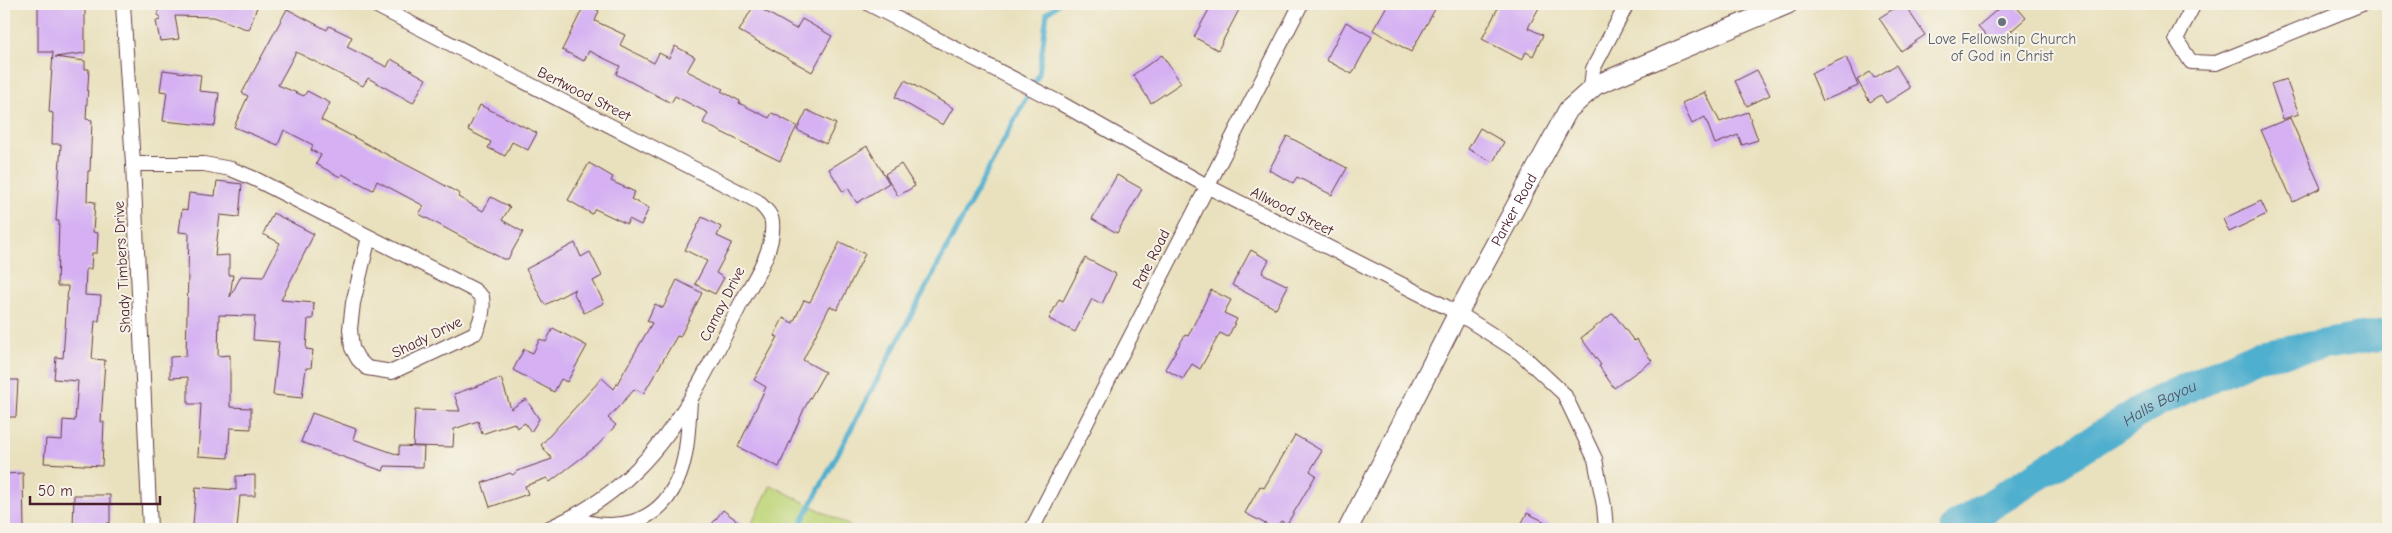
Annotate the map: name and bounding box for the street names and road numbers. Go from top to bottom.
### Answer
street label: Bertwood Street [534,63,634,126]
street label: Parker Road [1487,170,1541,249]
street label: Allwood Street [1248,182,1337,240]
street label: Shady Timbers Drive [110,200,134,334]
street label: Pate Road [1128,226,1174,292]
street label: Camay Drive [696,263,749,344]
street label: Shady Drive [389,312,466,362]

